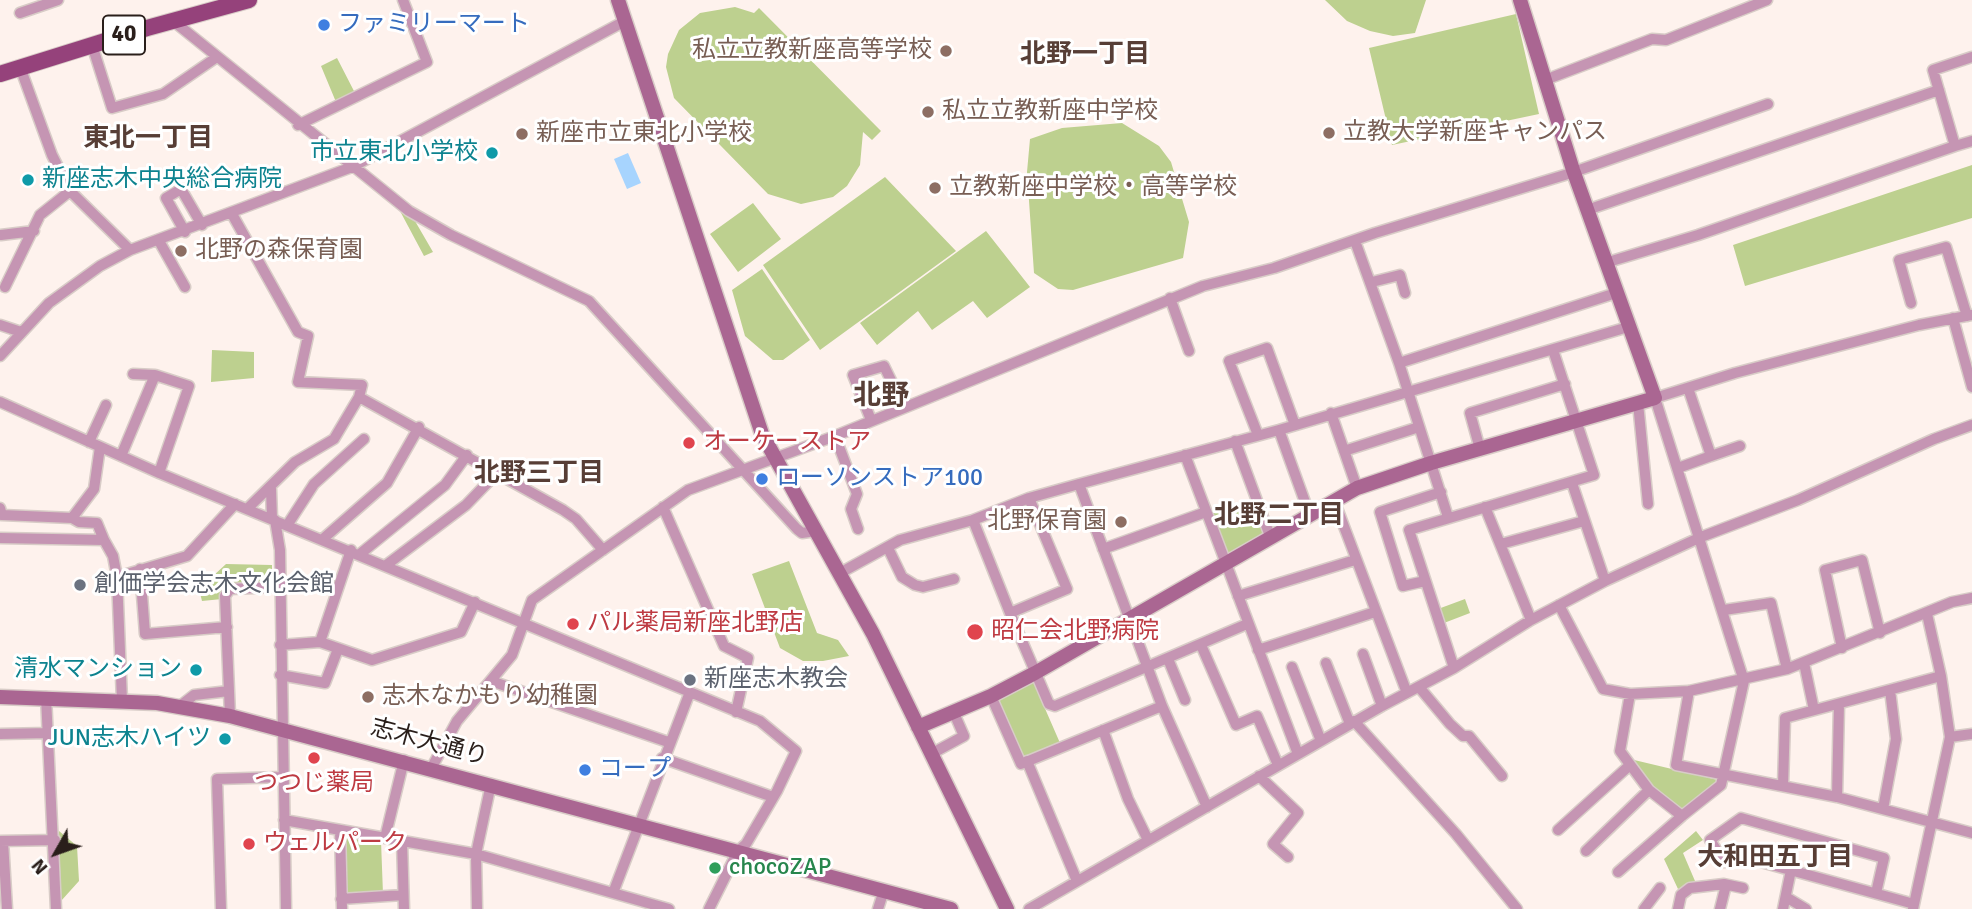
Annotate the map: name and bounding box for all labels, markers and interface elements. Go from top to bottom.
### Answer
place label: ファミリーマート [338,11,530,39]
road number: 40 [103,16,145,54]
marker: ファミリーマート [316,17,332,33]
place label: 私立立教新座高等学校 [692,37,932,65]
district label: 北野一丁目 [1020,39,1150,71]
marker: 私立立教新座高等学校 [938,43,954,59]
place label: 私立立教新座中学校 [942,98,1158,126]
marker: 私立立教新座中学校 [920,104,936,120]
place label: 立教大学新座キャンパス [1343,119,1607,147]
place label: 新座市立東北小学校 [536,120,752,148]
district label: 東北一丁目 [83,123,213,155]
marker: 立教大学新座キャンパス [1321,125,1337,141]
marker: 新座市立東北小学校 [514,126,530,142]
place label: 市立東北小学校 [310,139,478,167]
marker: 市立東北小学校 [484,145,500,161]
place label: 新座志木中央総合病院 [42,166,282,194]
marker: 新座志木中央総合病院 [20,172,36,188]
place label: 立教新座中学校・高等学校 [949,174,1237,202]
marker: 立教新座中学校・高等学校 [927,180,943,196]
place label: 北野の森保育園 [195,237,363,265]
marker: 北野の森保育園 [173,243,189,259]
district label: 北野 [853,380,909,414]
place label: オーケーストア [703,429,871,457]
marker: オーケーストア [681,435,697,451]
district label: 北野三丁目 [474,458,604,490]
place label: ローソンストア100 [776,465,983,493]
marker: ローソンストア100 [754,471,770,487]
district label: 北野二丁目 [1214,500,1344,532]
place label: 北野保育園 [987,508,1107,536]
marker: 北野保育園 [1113,514,1129,530]
place label: 創価学会志木文化会館 [94,571,334,599]
marker: 創価学会志木文化会館 [72,577,88,593]
place label: パル薬局新座北野店 [587,610,803,638]
marker: パル薬局新座北野店 [565,616,581,632]
place label: 昭仁会北野病院 [991,618,1159,646]
marker: 昭仁会北野病院 [965,622,985,642]
place label: 清水マンション [14,656,182,684]
marker: 清水マンション [188,662,204,678]
place label: 新座志木教会 [704,666,848,694]
marker: 新座志木教会 [682,672,698,688]
place label: 志木なかもり幼稚園 [382,683,598,711]
marker: 志木なかもり幼稚園 [360,689,376,705]
street label: 志木大通り [367,714,491,772]
place label: JUN志木ハイツ [48,725,211,753]
marker: JUN志木ハイツ [217,731,233,747]
marker: つつじ薬局 [306,750,322,766]
place label: コープ [599,756,671,784]
marker: コープ [577,762,593,778]
place label: つつじ薬局 [254,770,374,798]
north arrow [21,818,91,888]
place label: ウェルパーク [263,830,407,858]
marker: ウェルパーク [241,836,257,852]
district label: 大和田五丁目 [1697,842,1853,874]
text: N [26,854,53,879]
place label: chocoZAP [729,854,831,882]
marker: chocoZAP [707,860,723,876]

